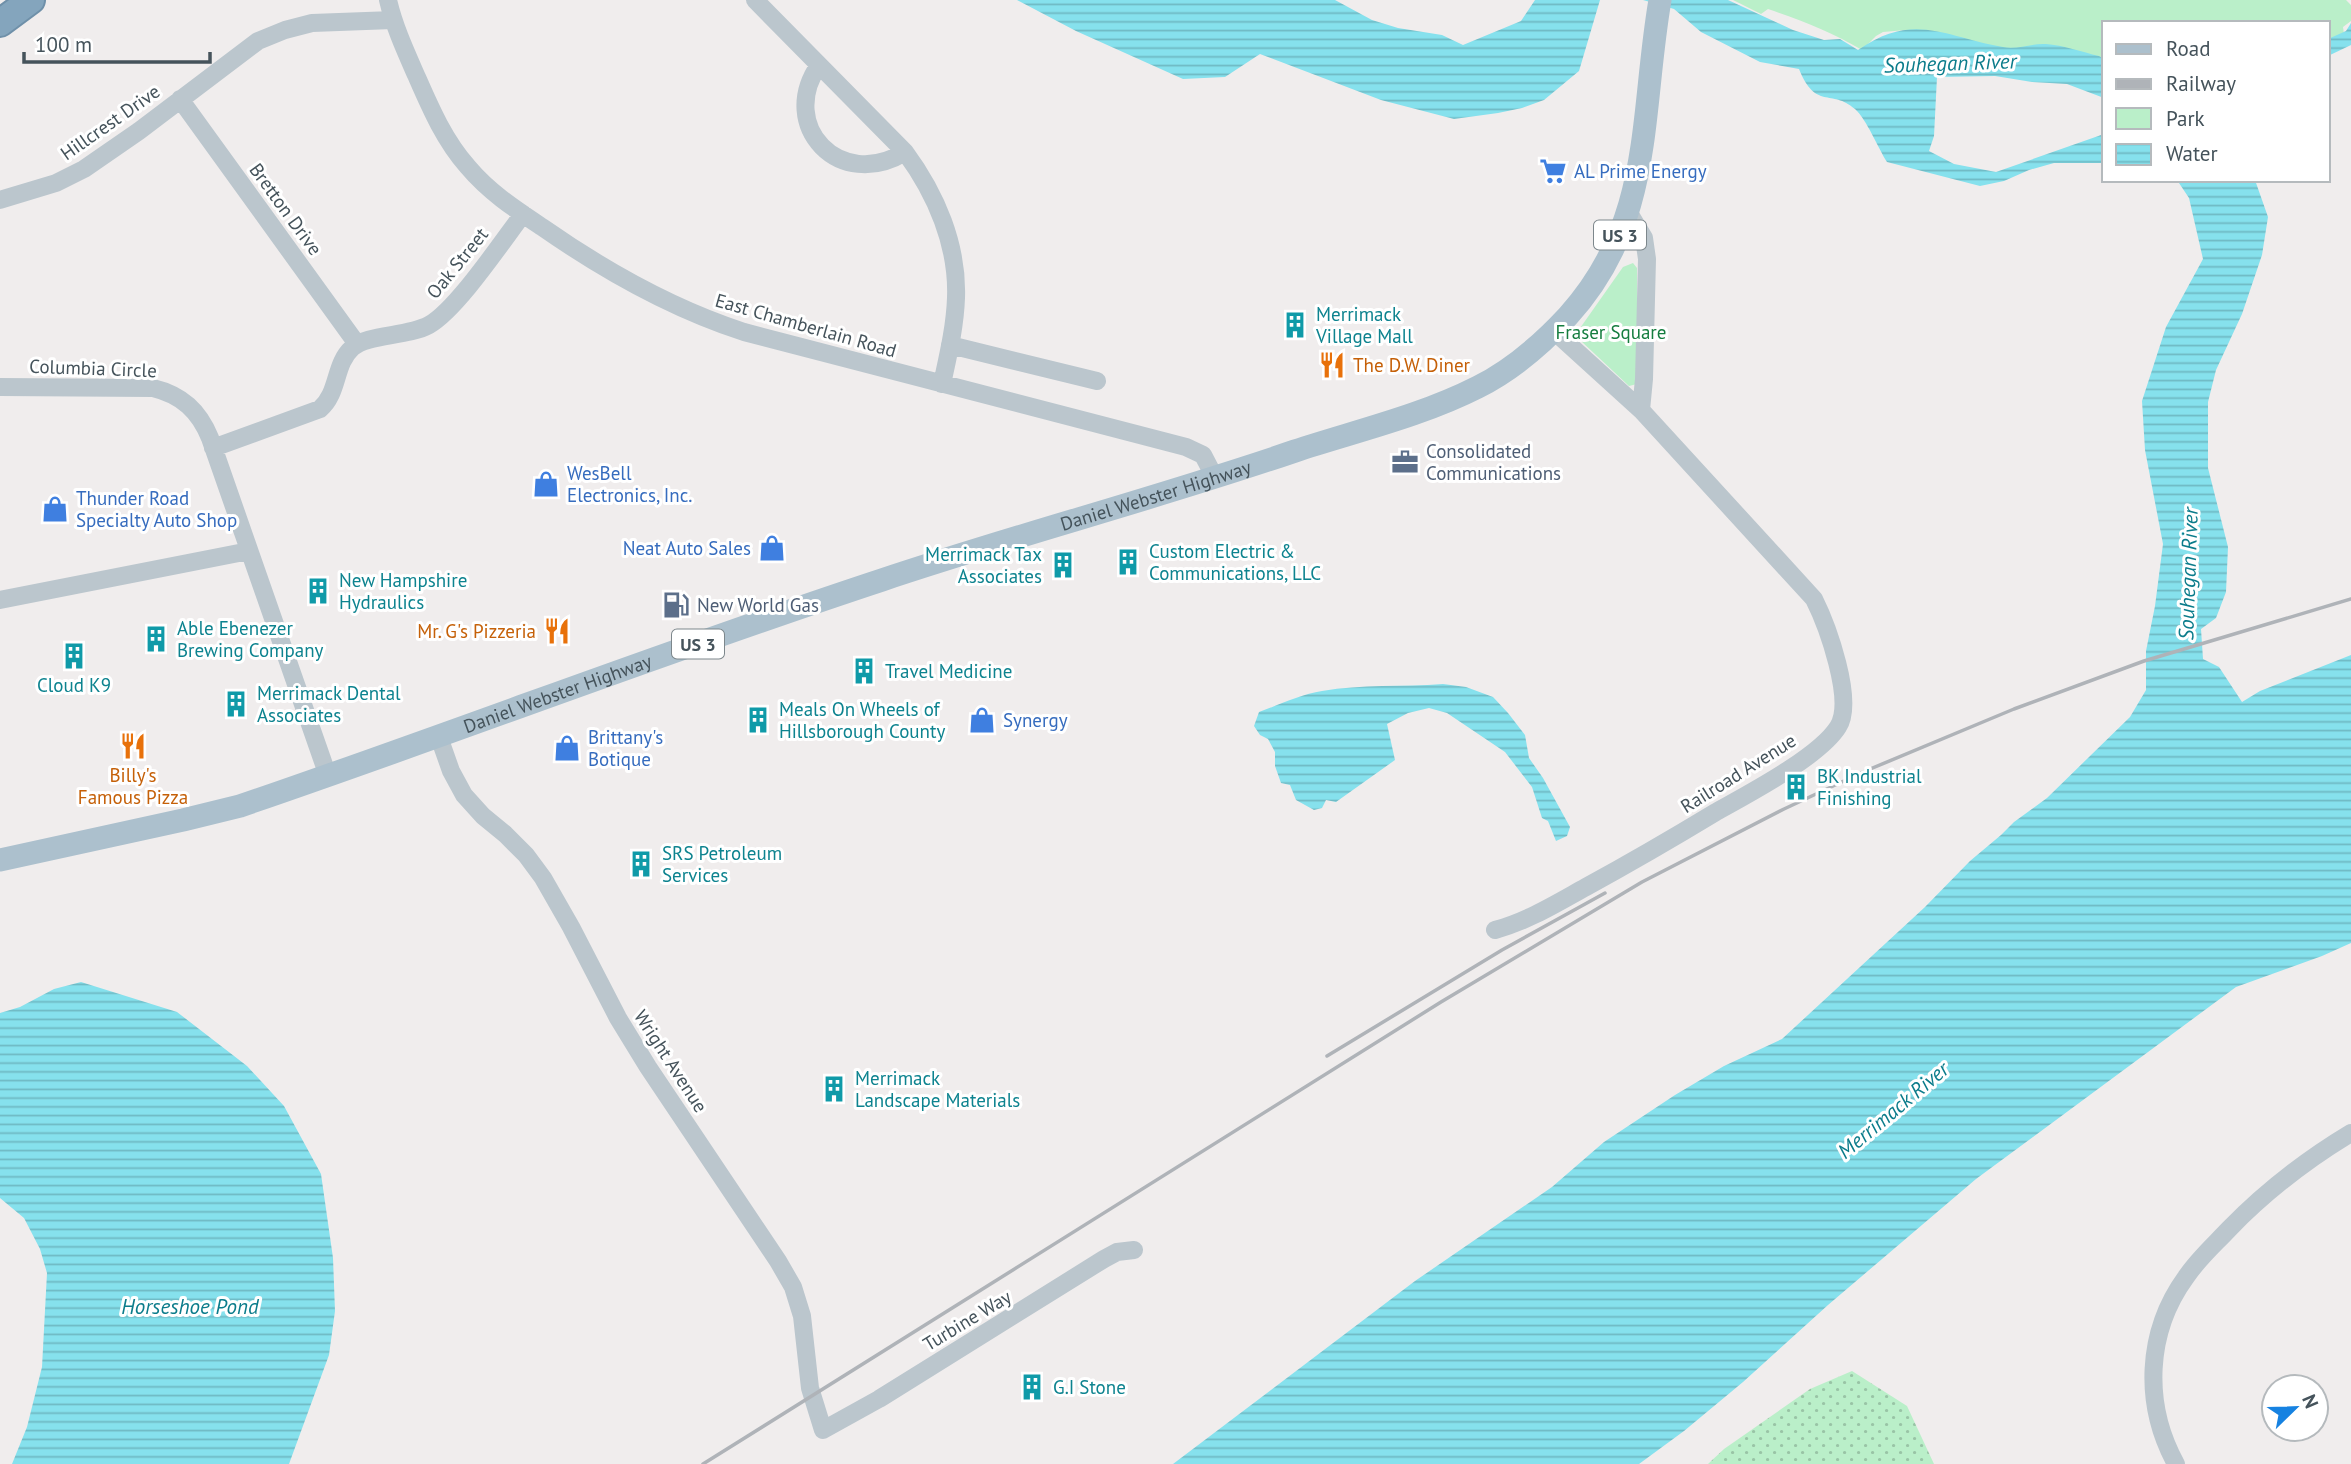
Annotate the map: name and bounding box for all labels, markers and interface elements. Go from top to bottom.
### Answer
scale bar [24,21,210,65]
legend [2102,21,2330,182]
text: 100 m [35,31,92,58]
text: Road [2166,35,2210,62]
water label: Souhegan River [1883,47,2019,79]
text: Railway [2166,70,2236,97]
street label: Hillcrest Drive [56,79,164,165]
text: Park [2166,105,2205,132]
text: Water [2166,140,2218,167]
supermarket icon: AL Prime Energy [1538,156,1568,186]
street label: Bretton Drive [245,158,327,260]
place label: AL Prime Energy [1574,159,1707,183]
road number: US 3 [1594,220,1646,249]
street label: Oak Street [421,222,493,303]
street label: East Chamberlain Road [713,288,899,362]
place label: Merrimack Village Mall [1315,302,1413,348]
building icon: Merrimack Village Mall [1280,310,1310,340]
park label: Fraser Square [1556,320,1666,344]
restaurant icon: The D.W. Diner [1317,350,1347,380]
place label: The D.W. Diner [1353,353,1471,377]
street label: Columbia Circle [29,354,157,382]
place label: Consolidated Communications [1426,439,1561,485]
office icon: Consolidated Communications [1390,447,1420,477]
street label: Daniel Webster Highway [1057,455,1254,536]
place label: WesBell Electronics, Inc. [567,461,692,507]
shop icon: WesBell Electronics, Inc. [531,469,561,499]
place label: Thunder Road Specialty Auto Shop [76,486,237,532]
shop icon: Thunder Road Specialty Auto Shop [40,494,70,524]
water label: Souhegan River [2172,505,2204,641]
shop icon: Neat Auto Sales [757,533,787,563]
place label: Neat Auto Sales [623,536,751,560]
place label: Custom Electric & Communications, LLC [1149,539,1321,585]
place label: Merrimack Tax Associates [925,542,1042,588]
building icon: Custom Electric & Communications, LLC [1113,547,1143,577]
building icon: Merrimack Tax Associates [1048,550,1078,580]
place label: New Hampshire Hydraulics [339,568,467,614]
building icon: New Hampshire Hydraulics [303,576,333,606]
fuel station icon: New World Gas [661,590,691,620]
place label: New World Gas [697,593,819,617]
place label: Able Ebenezer Brewing Company [177,616,324,662]
restaurant icon: Mr. G's Pizzeria [542,616,572,646]
place label: Mr. G's Pizzeria [417,619,536,643]
building icon: Able Ebenezer Brewing Company [141,624,171,654]
road number: US 3 [672,630,724,658]
building icon: Cloud K9 [59,641,89,671]
street label: Daniel Webster Highway [460,648,655,738]
building icon: Travel Medicine [849,656,879,686]
place label: Travel Medicine [885,659,1012,683]
place label: Cloud K9 [37,673,111,697]
place label: Merrimack Dental Associates [257,681,401,727]
building icon: Merrimack Dental Associates [221,689,251,719]
place label: Meals On Wheels of Hillsborough County [779,697,945,743]
building icon: Meals On Wheels of Hillsborough County [743,705,773,735]
shop icon: Synergy [967,705,997,735]
place label: Synergy [1003,708,1068,732]
place label: Brittany's Botique [588,725,663,771]
street label: Railroad Avenue [1676,728,1800,818]
restaurant icon: Billy's Famous Pizza [118,731,148,761]
shop icon: Brittany's Botique [552,733,582,763]
place label: Billy's Famous Pizza [78,763,188,809]
place label: BK Industrial Finishing [1817,764,1922,810]
building icon: BK Industrial Finishing [1781,772,1811,802]
place label: SRS Petroleum Services [662,841,782,887]
building icon: SRS Petroleum Services [626,849,656,879]
street label: Wright Avenue [629,1005,713,1117]
water label: Merrimack River [1832,1054,1956,1164]
place label: Merrimack Landscape Materials [855,1066,1020,1112]
building icon: Merrimack Landscape Materials [819,1074,849,1104]
street label: Turbine Way [919,1284,1016,1356]
water label: Horseshoe Pond [121,1293,260,1320]
building icon: G.I Stone [1017,1372,1047,1402]
north arrow [2260,1373,2330,1443]
place label: G.I Stone [1053,1375,1126,1399]
text: N [2297,1391,2324,1412]

